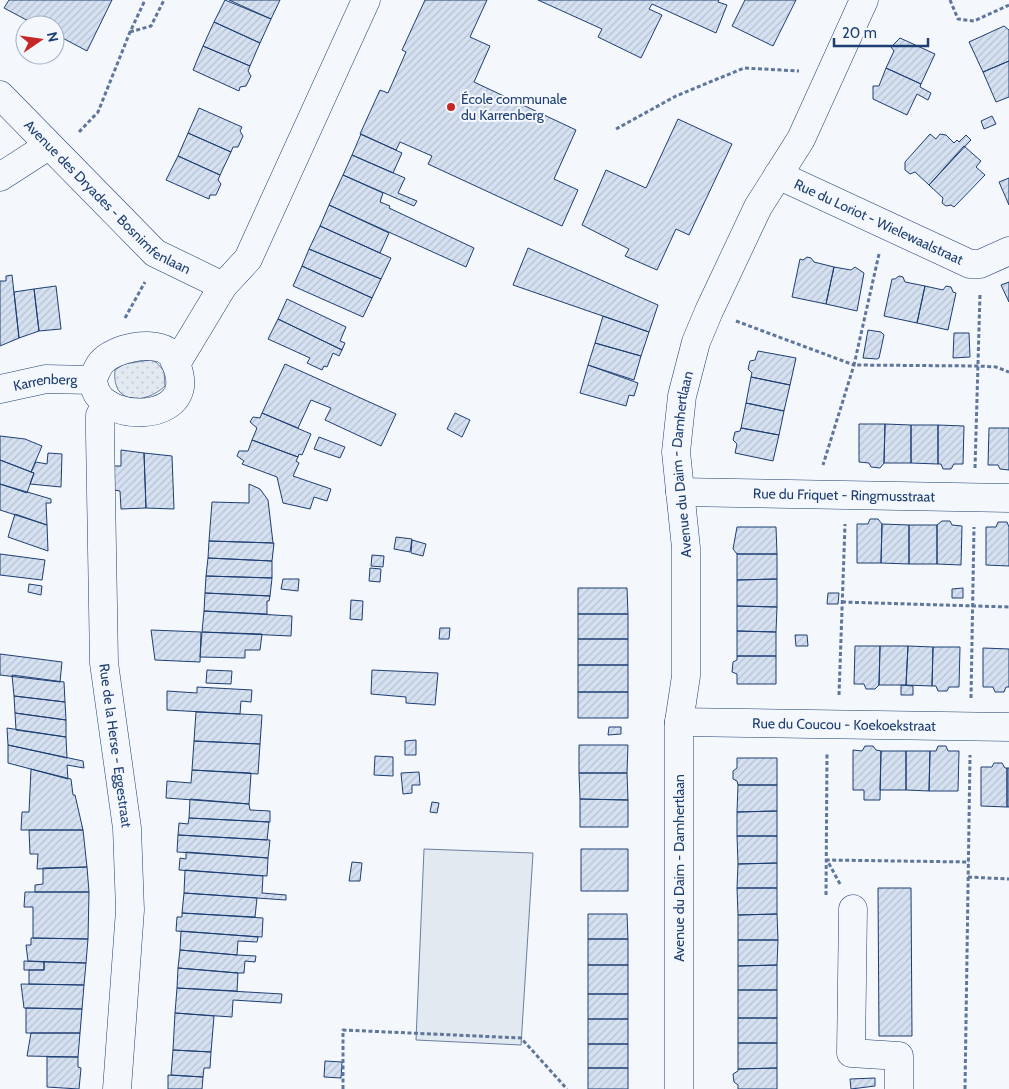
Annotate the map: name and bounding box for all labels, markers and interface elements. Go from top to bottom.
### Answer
north arrow [15,15,65,65]
scale bar [834,15,928,47]
text: 20 m [842,24,877,42]
text: N [43,30,63,44]
place label: École communale du Karrenberg [461,90,567,124]
marker: École communale du Karrenberg [445,101,457,113]
street label: Avenue des Dryades - Bosnimfenlaan [20,116,194,278]
street label: Rue du Loriot - Wielewaalstraat [791,175,966,269]
street label: Avenue du Daim - Damhertlaan [667,369,697,557]
street label: Karrenberg [11,370,78,395]
street label: Rue du Friquet - Ringmusstraat [753,484,935,506]
street label: Rue de la Herse - Eggestraat [95,662,136,829]
street label: Rue du Coucou - Koekoekstraat [752,714,936,735]
street label: Avenue du Daim - Damhertlaan [670,774,688,962]

